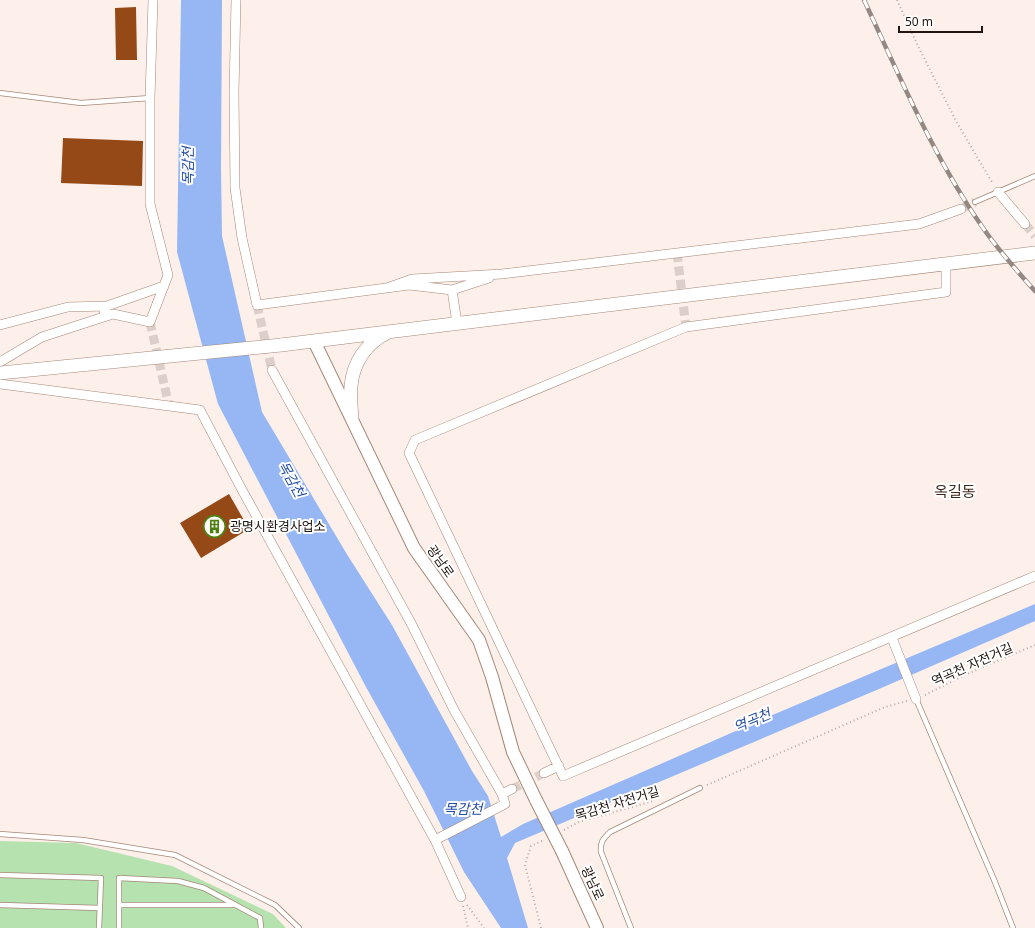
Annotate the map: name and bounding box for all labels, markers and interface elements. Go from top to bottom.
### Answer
scale bar [899,8,982,34]
text: 50 m [905,13,933,30]
water label: 목감천 [178,146,197,185]
water label: 목감천 [274,457,310,501]
district label: 옥길동 [934,481,976,501]
building icon: 광명시환경사업소 [202,513,228,539]
place label: 광명시환경사업소 [230,517,326,535]
street label: 광남로 [423,541,459,581]
street label: 역곡천 자전거길 [929,638,1015,690]
water label: 역곡천 [731,703,775,736]
street label: 목감천 자전거길 [573,782,661,824]
water label: 목감천 [444,799,483,818]
street label: 광남로 [577,863,609,903]

